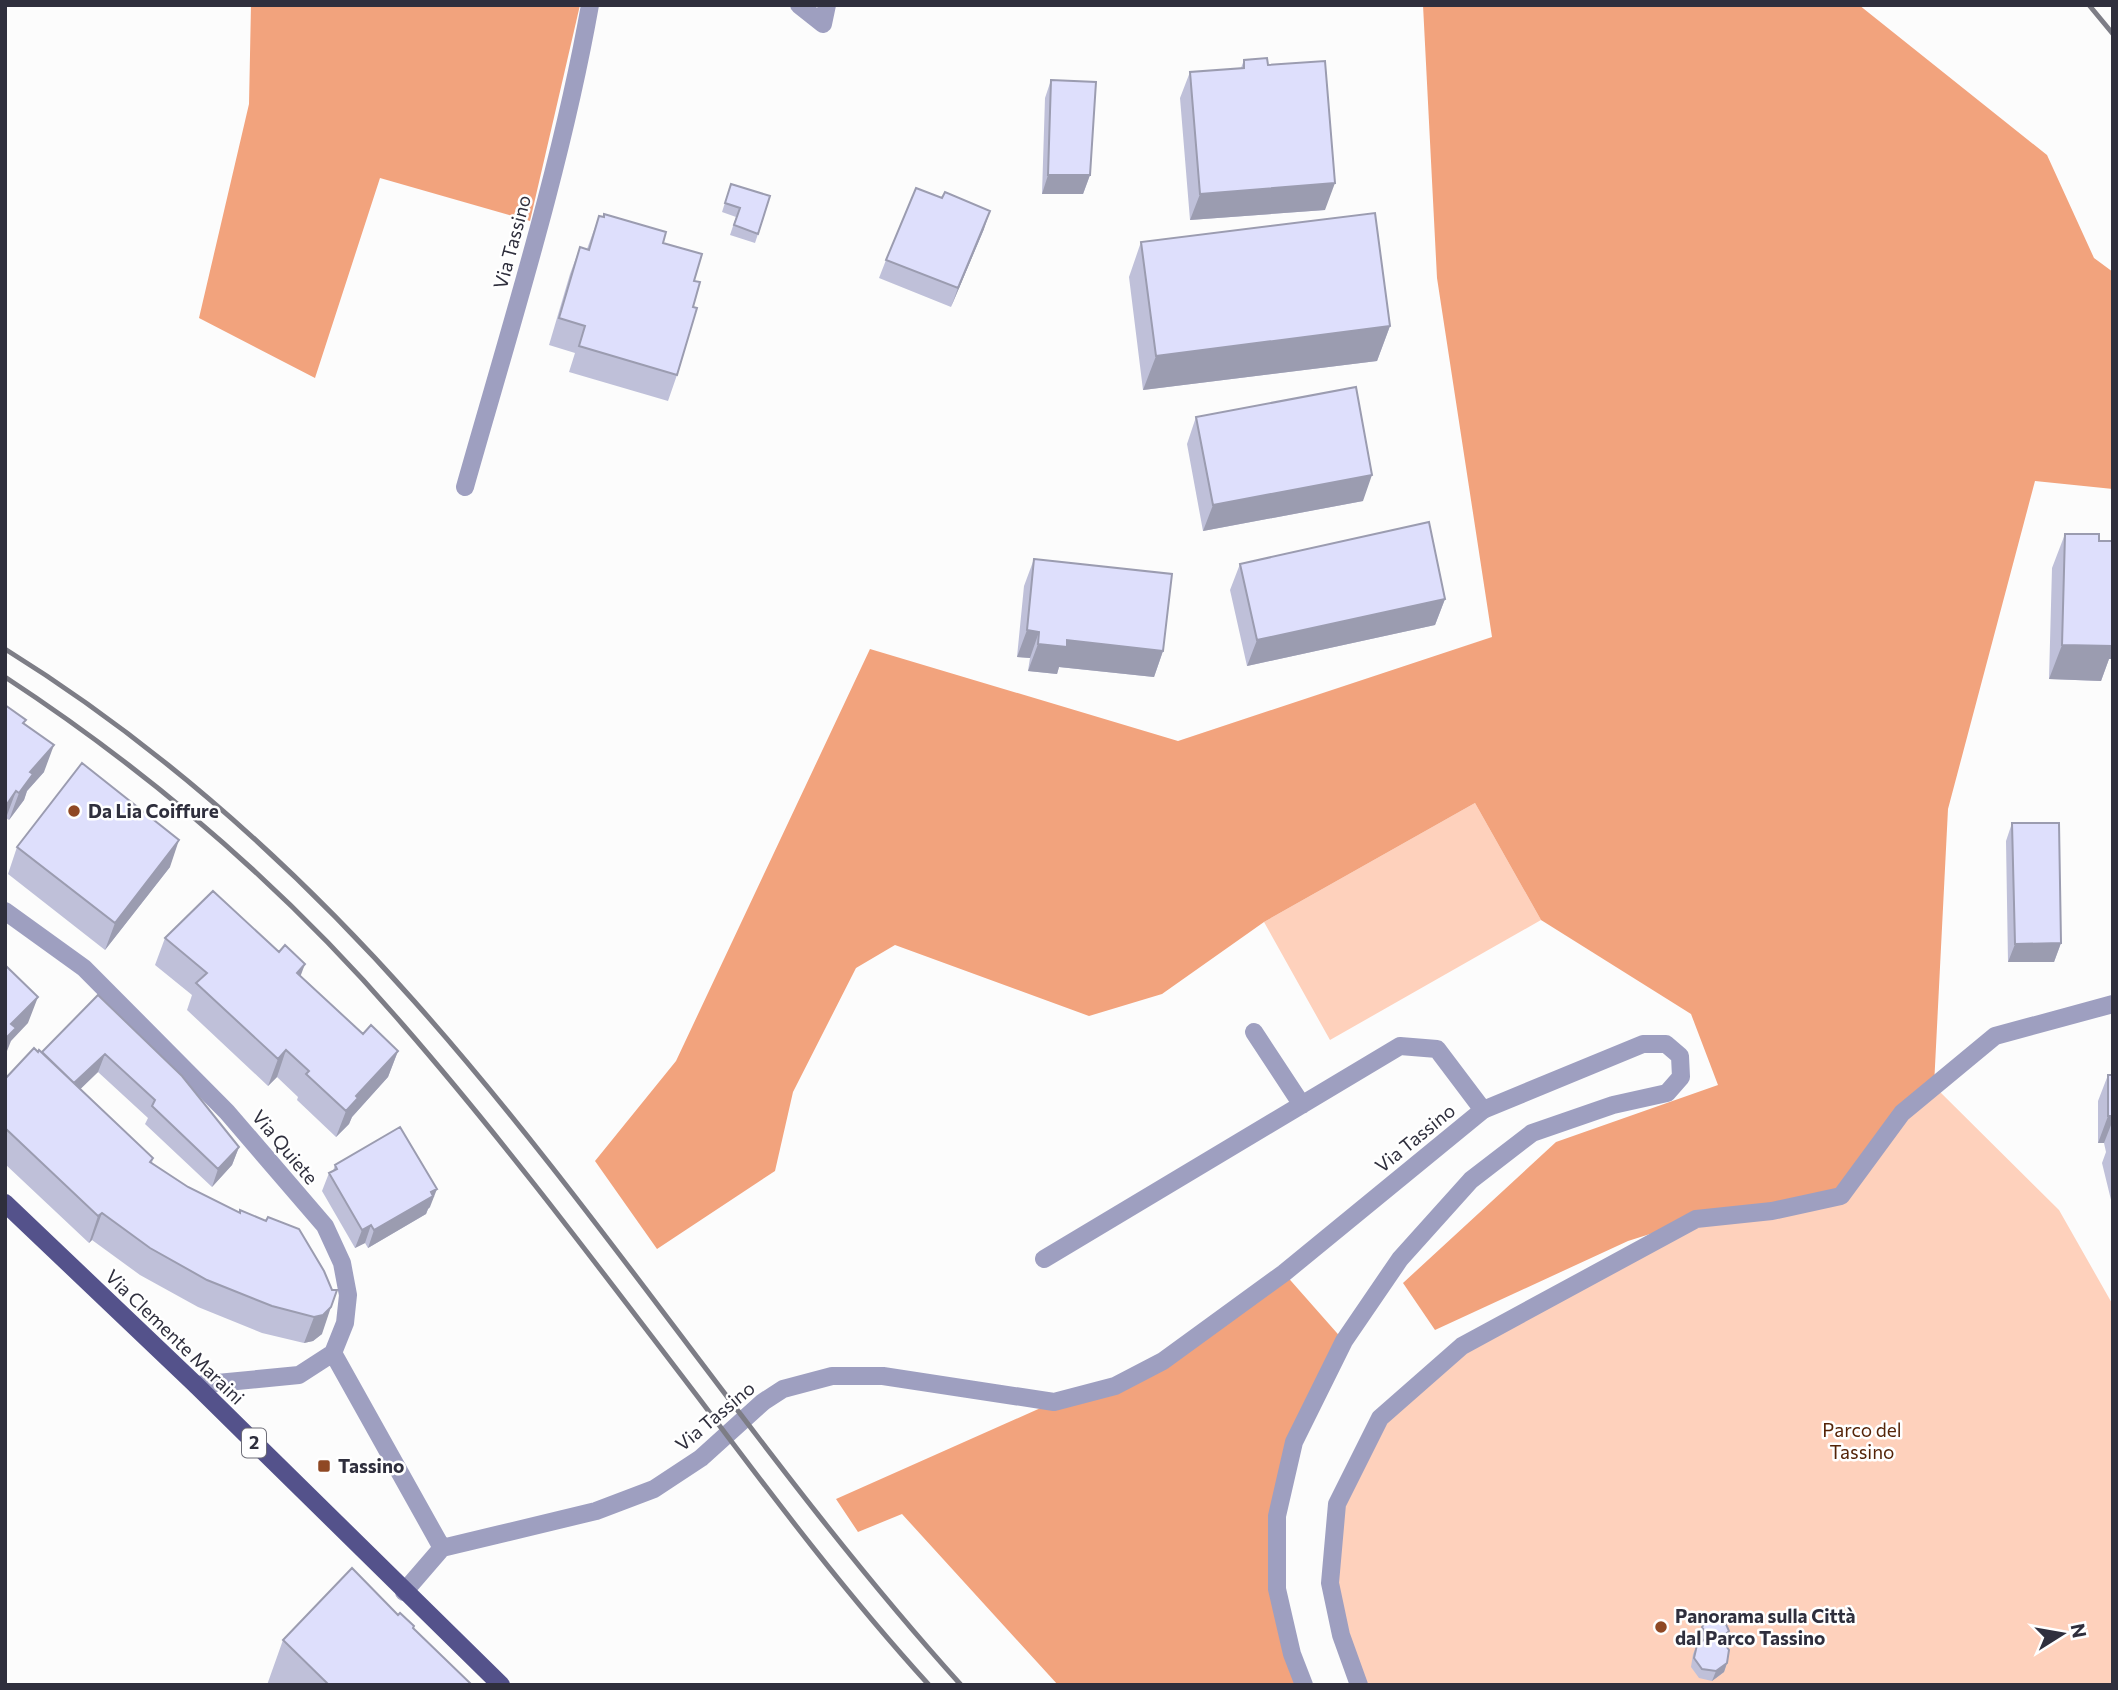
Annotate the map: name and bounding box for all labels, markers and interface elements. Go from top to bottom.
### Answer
street label: Via Tassino [488,192,535,291]
place label: Da Lia Coiffure [88,799,219,822]
marker: Da Lia Coiffure [66,803,82,819]
street label: Via Tassino [1370,1098,1459,1177]
street label: Via Quiete [248,1105,323,1189]
street label: Via Clemente Maraini [101,1264,250,1409]
street label: Via Tassino [670,1376,759,1455]
park label: Parco del Tassino [1822,1418,1902,1463]
road number: 2 [242,1428,266,1458]
place label: Tassino [338,1454,404,1477]
marker: Tassino [316,1458,332,1474]
north arrow [2027,1599,2097,1669]
place label: Panorama sulla Città dal Parco Tassino [1675,1604,1856,1649]
marker: Panorama sulla Città dal Parco Tassino [1653,1619,1669,1635]
text: N [2067,1621,2092,1640]

